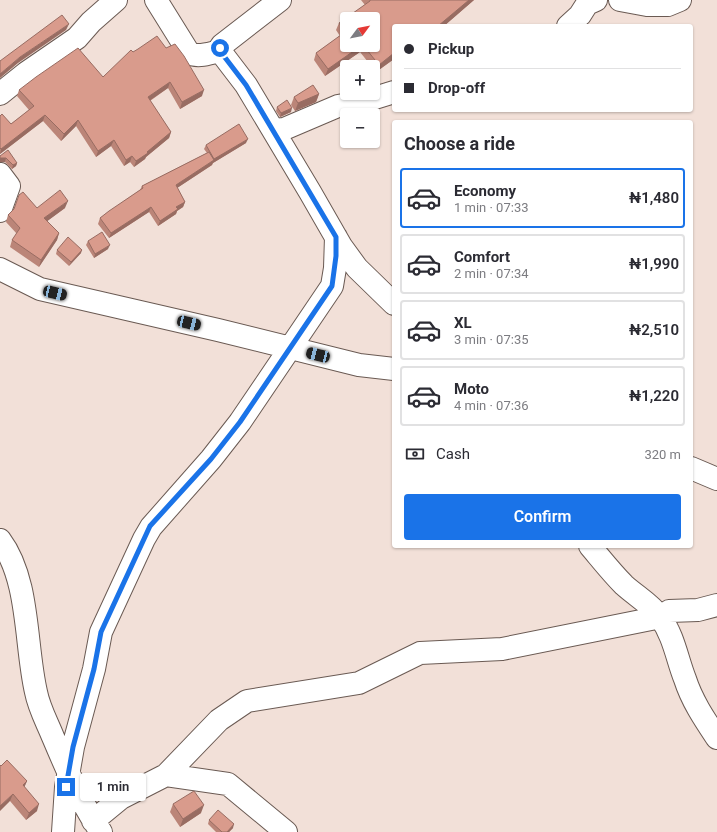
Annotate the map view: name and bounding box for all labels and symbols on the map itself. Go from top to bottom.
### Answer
north arrow [340,12,380,52]
route start [211,39,229,57]
car [42,284,68,302]
car [176,314,202,332]
car [305,346,331,364]
callout: 1 min [80,773,146,801]
route end [57,778,75,796]

